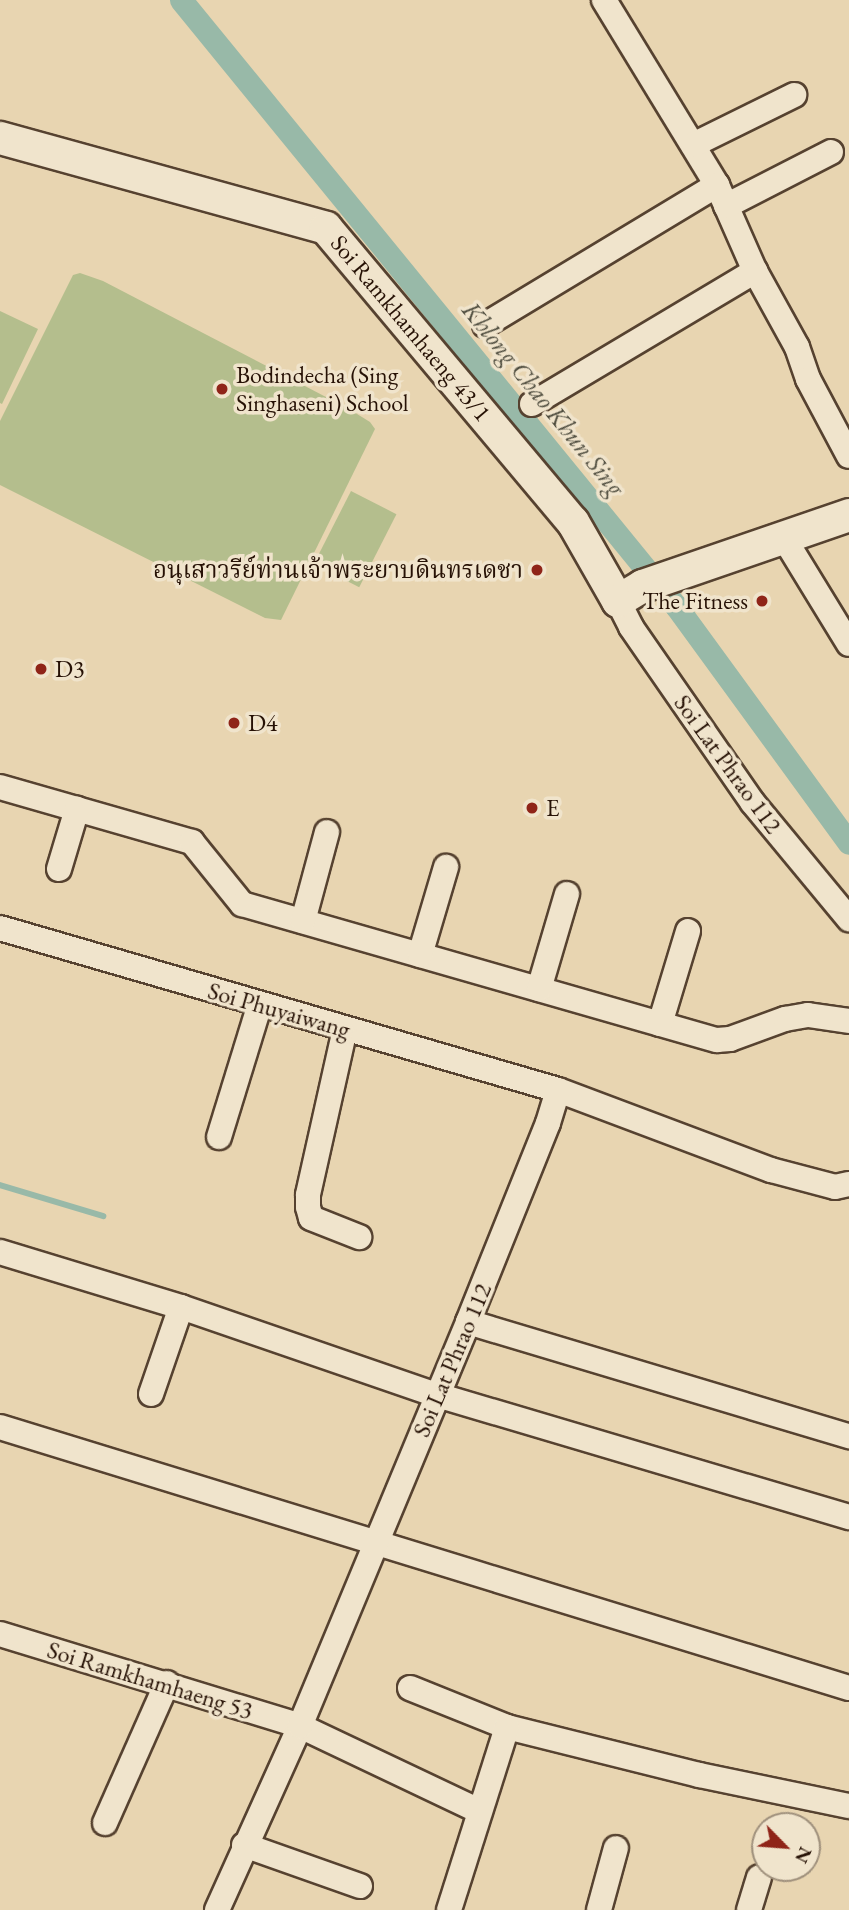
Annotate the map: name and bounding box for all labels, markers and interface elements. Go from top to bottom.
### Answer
street label: Soi Ramkhamhaeng 43/1 [325,229,497,427]
water label: Khlong Chao Khun Sing [455,296,631,502]
place label: Bodindecha (Sing Singhaseni) School [236,361,409,417]
marker: Bodindecha (Sing Singhaseni) School [214,381,230,397]
place label: อนุเสาวรีย์ท่านเจ้าพระยาบดินทรเดชา [153,556,523,584]
marker: อนุเสาวรีย์ท่านเจ้าพระยาบดินทรเดชา [529,562,545,578]
place label: The Fitness [642,587,748,615]
marker: The Fitness [754,593,770,609]
place label: D3 [55,655,85,683]
marker: D3 [33,661,49,677]
street label: Soi Lat Phrao 112 [668,689,788,839]
place label: D4 [248,709,278,737]
marker: D4 [226,715,242,731]
place label: E [546,794,560,822]
marker: E [524,800,540,816]
street label: Soi Phuyaiwang [205,976,353,1044]
street label: Soi Lat Phrao 112 [407,1279,497,1441]
street label: Soi Ramkhamhaeng 53 [44,1635,256,1725]
north arrow [751,1812,821,1882]
text: N [789,1843,818,1867]

